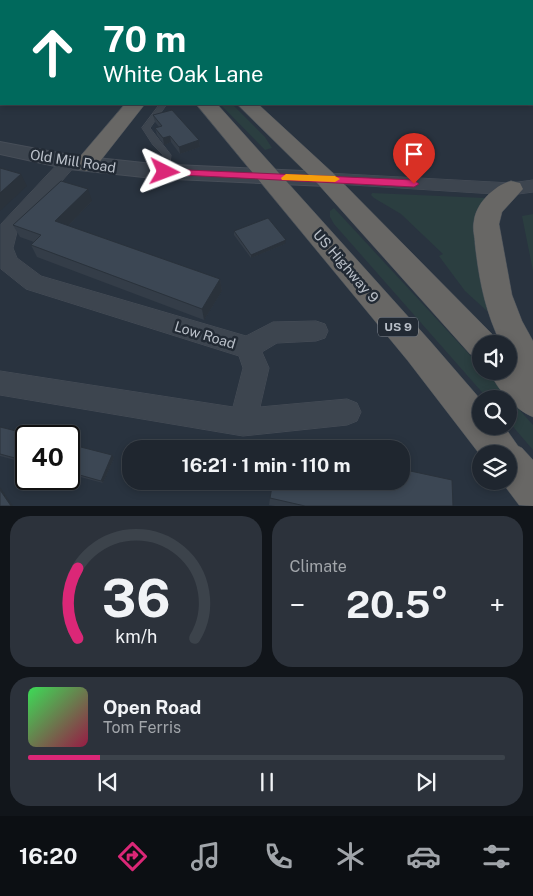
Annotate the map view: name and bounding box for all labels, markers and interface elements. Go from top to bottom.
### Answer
text: 70 m [103,19,186,60]
icon: ahead [20,20,85,85]
text: White Oak Lane [103,61,263,87]
pin [393,133,435,184]
icon: arrive [400,140,428,168]
position arrow [138,145,190,197]
street label: Old Mill Road [29,146,117,176]
street label: US Highway 9 [310,226,382,306]
street label: Low Road [173,318,237,352]
road number: US 9 [378,318,418,337]
map controls [472,335,517,490]
button: sound [472,335,517,380]
button: search [472,390,517,435]
speed limit sign: 40 [15,425,80,490]
button: layers [472,445,517,490]
text: 16:21 · 1 min · 110 m [182,454,350,476]
text: Climate [290,557,347,576]
text: 36 [101,568,170,629]
text: 20.5° [346,582,449,627]
text: − [290,588,305,621]
text: + [489,588,505,621]
text: km/h [115,626,157,647]
text: Open Road [103,696,201,718]
text: Tom Ferris [103,718,181,737]
icon: previous [94,768,122,796]
icon: pause [253,768,281,796]
icon: next [412,768,440,796]
icon: directions [115,839,150,874]
icon: music [188,839,223,874]
icon: phone [261,839,296,874]
icon: climate [333,839,368,874]
icon: car [406,839,441,874]
icon: filters [479,839,514,874]
text: 16:20 [19,843,77,869]

